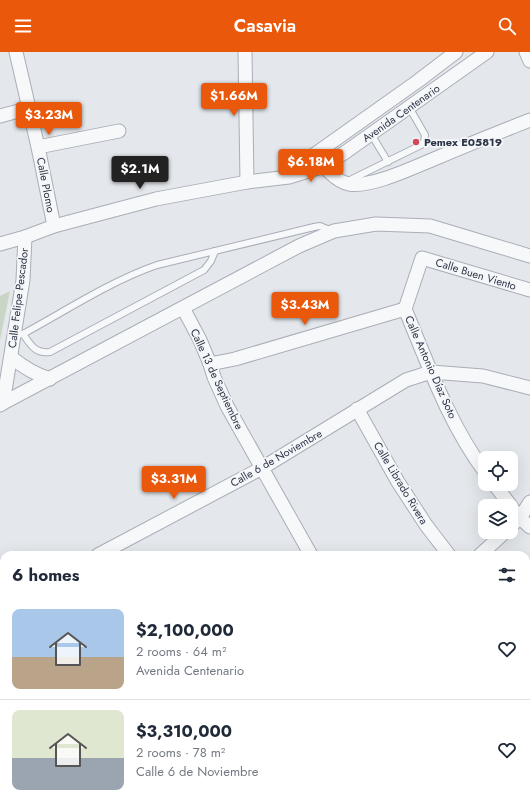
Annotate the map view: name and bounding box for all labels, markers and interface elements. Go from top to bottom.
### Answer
text: Casavia [234,13,296,39]
icon: menu [12,15,34,37]
icon: search [496,15,518,37]
street label: Avenida Centenario [359,80,443,146]
pin: $1.66M [201,83,267,117]
text: $1.66M [210,86,258,105]
pin: $3.23M [16,102,82,136]
text: $3.23M [25,105,73,124]
place label: Pemex E05819 [424,134,502,150]
marker: Pemex E05819 [411,137,421,147]
pin: $6.18M [278,149,344,183]
text: $6.18M [287,152,335,171]
street label: Calle Plomo [33,156,59,214]
pin: $2.1M [112,156,168,190]
text: $2.1M [120,159,160,178]
street label: Calle Felipe Pescador [4,247,32,349]
street label: Calle Buen Viento [434,254,518,294]
pin: $3.43M [272,292,338,326]
text: $3.43M [281,295,329,314]
street label: Calle Antonio Díaz Soto [401,313,461,421]
street label: Calle 13 de Septiembre [187,326,248,432]
street label: Calle 6 de Noviembre [227,425,325,491]
street label: Calle Librado Rivera [370,439,432,527]
map controls [478,451,518,539]
button: locate [478,451,518,491]
pin: $3.31M [141,466,207,500]
text: $3.31M [151,469,197,488]
button: layers [478,499,518,539]
text: 6 homes [12,563,80,587]
icon: filters [496,564,518,586]
text: $2,100,000 [136,618,234,642]
icon: home [44,625,92,673]
icon: heart [496,638,518,660]
text: 2 rooms · 64 m² [136,642,226,661]
text: Avenida Centenario [136,661,244,680]
text: $3,310,000 [136,719,232,743]
icon: home [44,726,92,774]
icon: heart [496,739,518,761]
text: 2 rooms · 78 m² [136,743,225,762]
text: Calle 6 de Noviembre [136,762,258,781]

